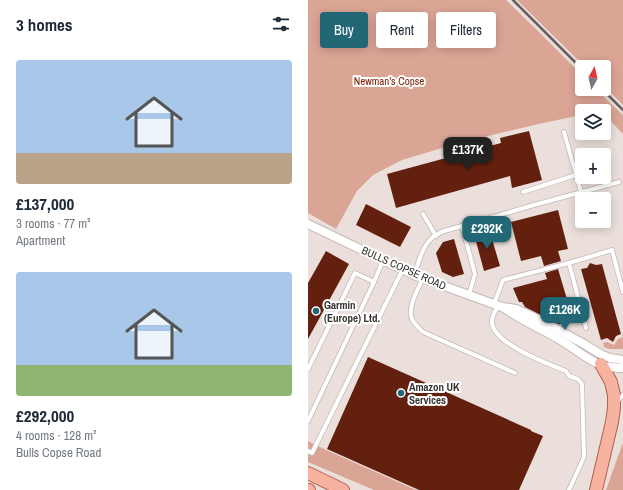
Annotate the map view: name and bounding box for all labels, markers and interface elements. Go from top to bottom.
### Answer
chip: Buy [320,12,368,48]
chip: Rent [376,12,428,48]
chip: Filters [436,12,496,48]
text: 3 homes [16,13,73,36]
icon: filters [270,13,292,35]
north arrow [575,60,611,96]
map controls [575,60,611,228]
park label: Newman's Copse [354,74,424,88]
icon: home [118,86,190,158]
button: layers [575,104,611,140]
pin: £137K [440,137,496,171]
text: £137K [452,141,484,158]
button: + [575,148,611,184]
text: £137,000 [16,192,74,215]
button: − [575,192,611,228]
text: 3 rooms · 77 m² [16,215,91,232]
pin: £292K [459,216,515,250]
text: £292K [471,220,503,237]
text: Apartment [16,232,65,249]
street label: BULLS COPSE ROAD [359,243,449,293]
pin: £126K [537,297,593,331]
icon: home [118,298,190,370]
place label: Garmin (Europe) Ltd. [324,298,381,325]
text: £126K [549,301,581,318]
marker: Garmin (Europe) Ltd. [311,306,321,316]
place label: Amazon UK Services [409,380,460,407]
marker: Amazon UK Services [396,388,406,398]
text: £292,000 [16,404,74,427]
text: 4 rooms · 128 m² [16,427,97,444]
text: Bulls Copse Road [16,444,101,461]

